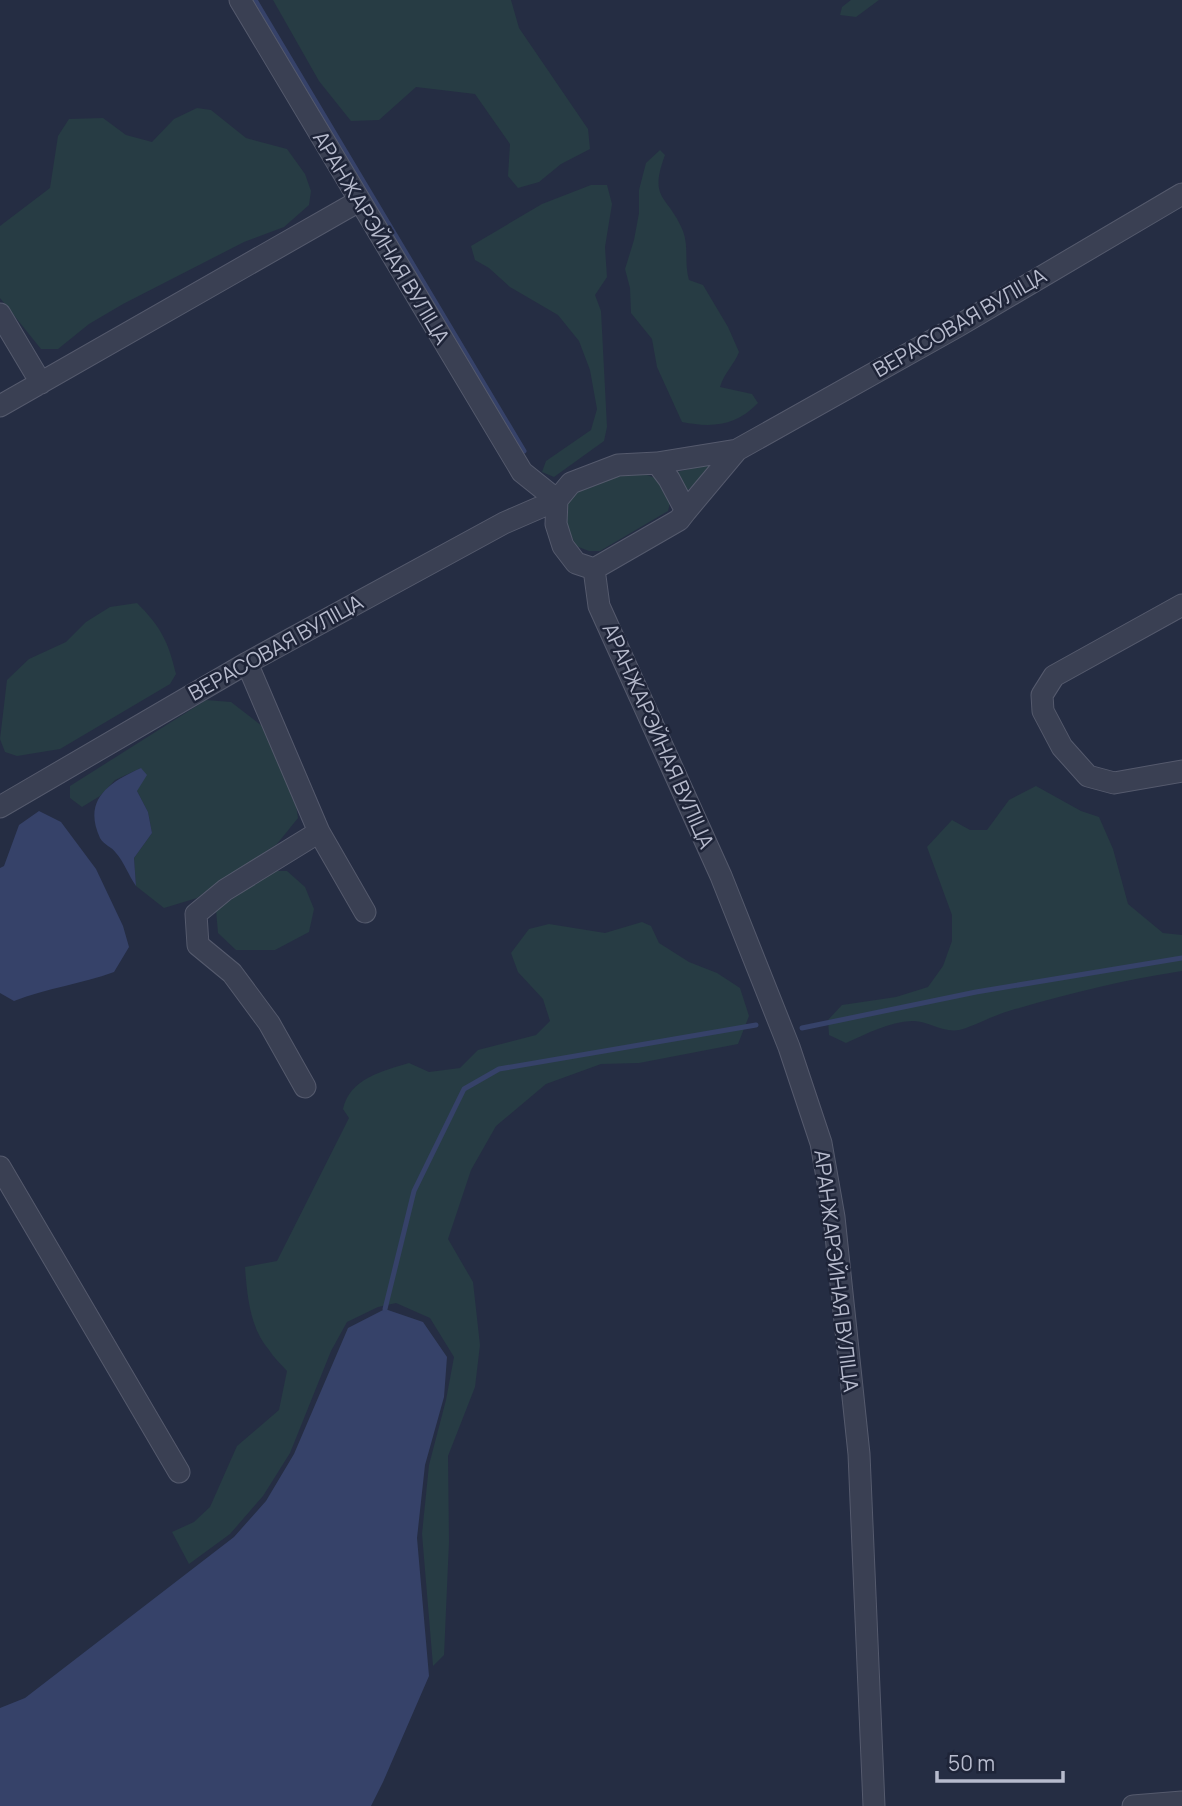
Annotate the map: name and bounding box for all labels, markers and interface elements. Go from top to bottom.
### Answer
street label: АРАНЖАРЭЙНАЯ ВУЛІЦА [307,126,457,349]
street label: ВЕРАСОВАЯ ВУЛІЦА [868,261,1051,383]
street label: ВЕРАСОВАЯ ВУЛІЦА [183,587,368,707]
street label: АРАНЖАРЭЙНАЯ ВУЛІЦА [597,618,721,853]
street label: АРАНЖАРЭЙНАЯ ВУЛІЦА [808,1148,866,1394]
scale bar [937,1740,1063,1784]
text: 50 m [948,1749,995,1777]

